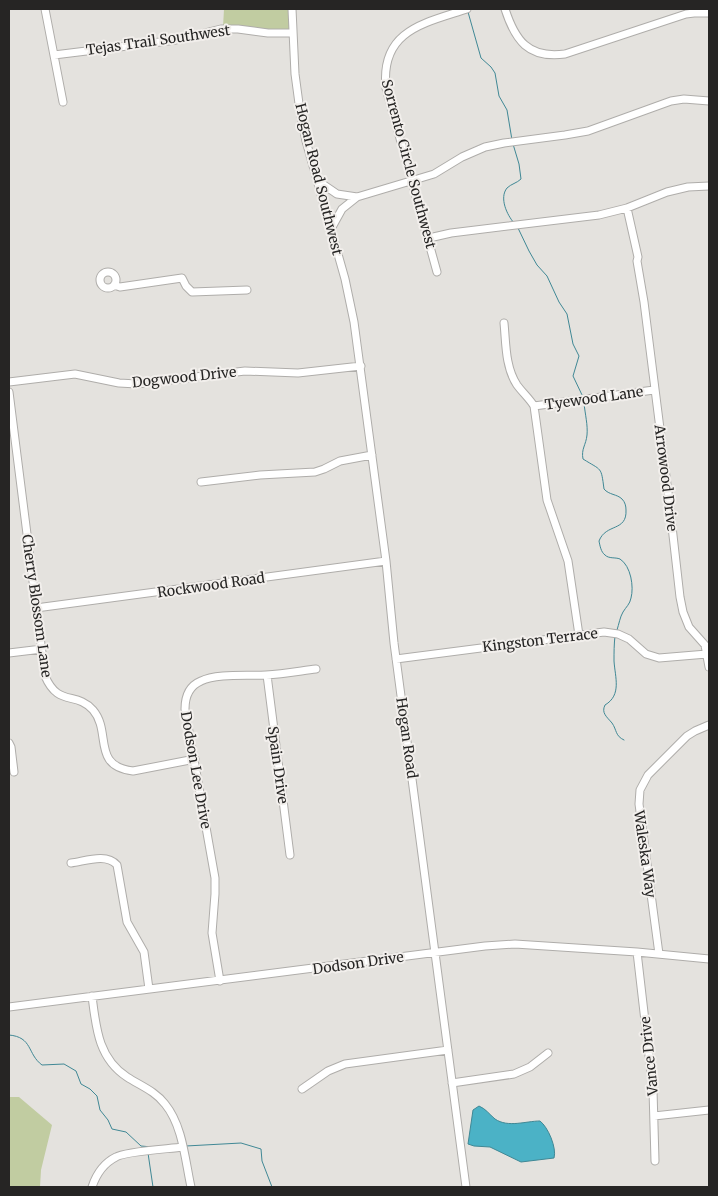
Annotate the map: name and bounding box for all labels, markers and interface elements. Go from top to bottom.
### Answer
street label: Tejas Trail Southwest [85,21,232,59]
street label: Sorrento Circle Southwest [378,77,440,251]
street label: Hogan Road Southwest [291,101,347,258]
street label: Dogwood Drive [131,363,237,391]
street label: Tyewood Lane [544,382,644,414]
street label: Arrowood Drive [650,423,681,532]
street label: Cherry Blossom Lane [18,533,56,679]
street label: Rockwood Road [156,568,267,601]
street label: Kingston Terrace [481,624,599,656]
street label: Hogan Road [392,696,422,780]
street label: Dodson Lee Drive [177,710,215,830]
street label: Spain Drive [264,725,292,805]
street label: Waleska Way [630,808,660,900]
street label: Dodson Drive [311,948,405,978]
street label: Vance Drive [636,1016,662,1097]

